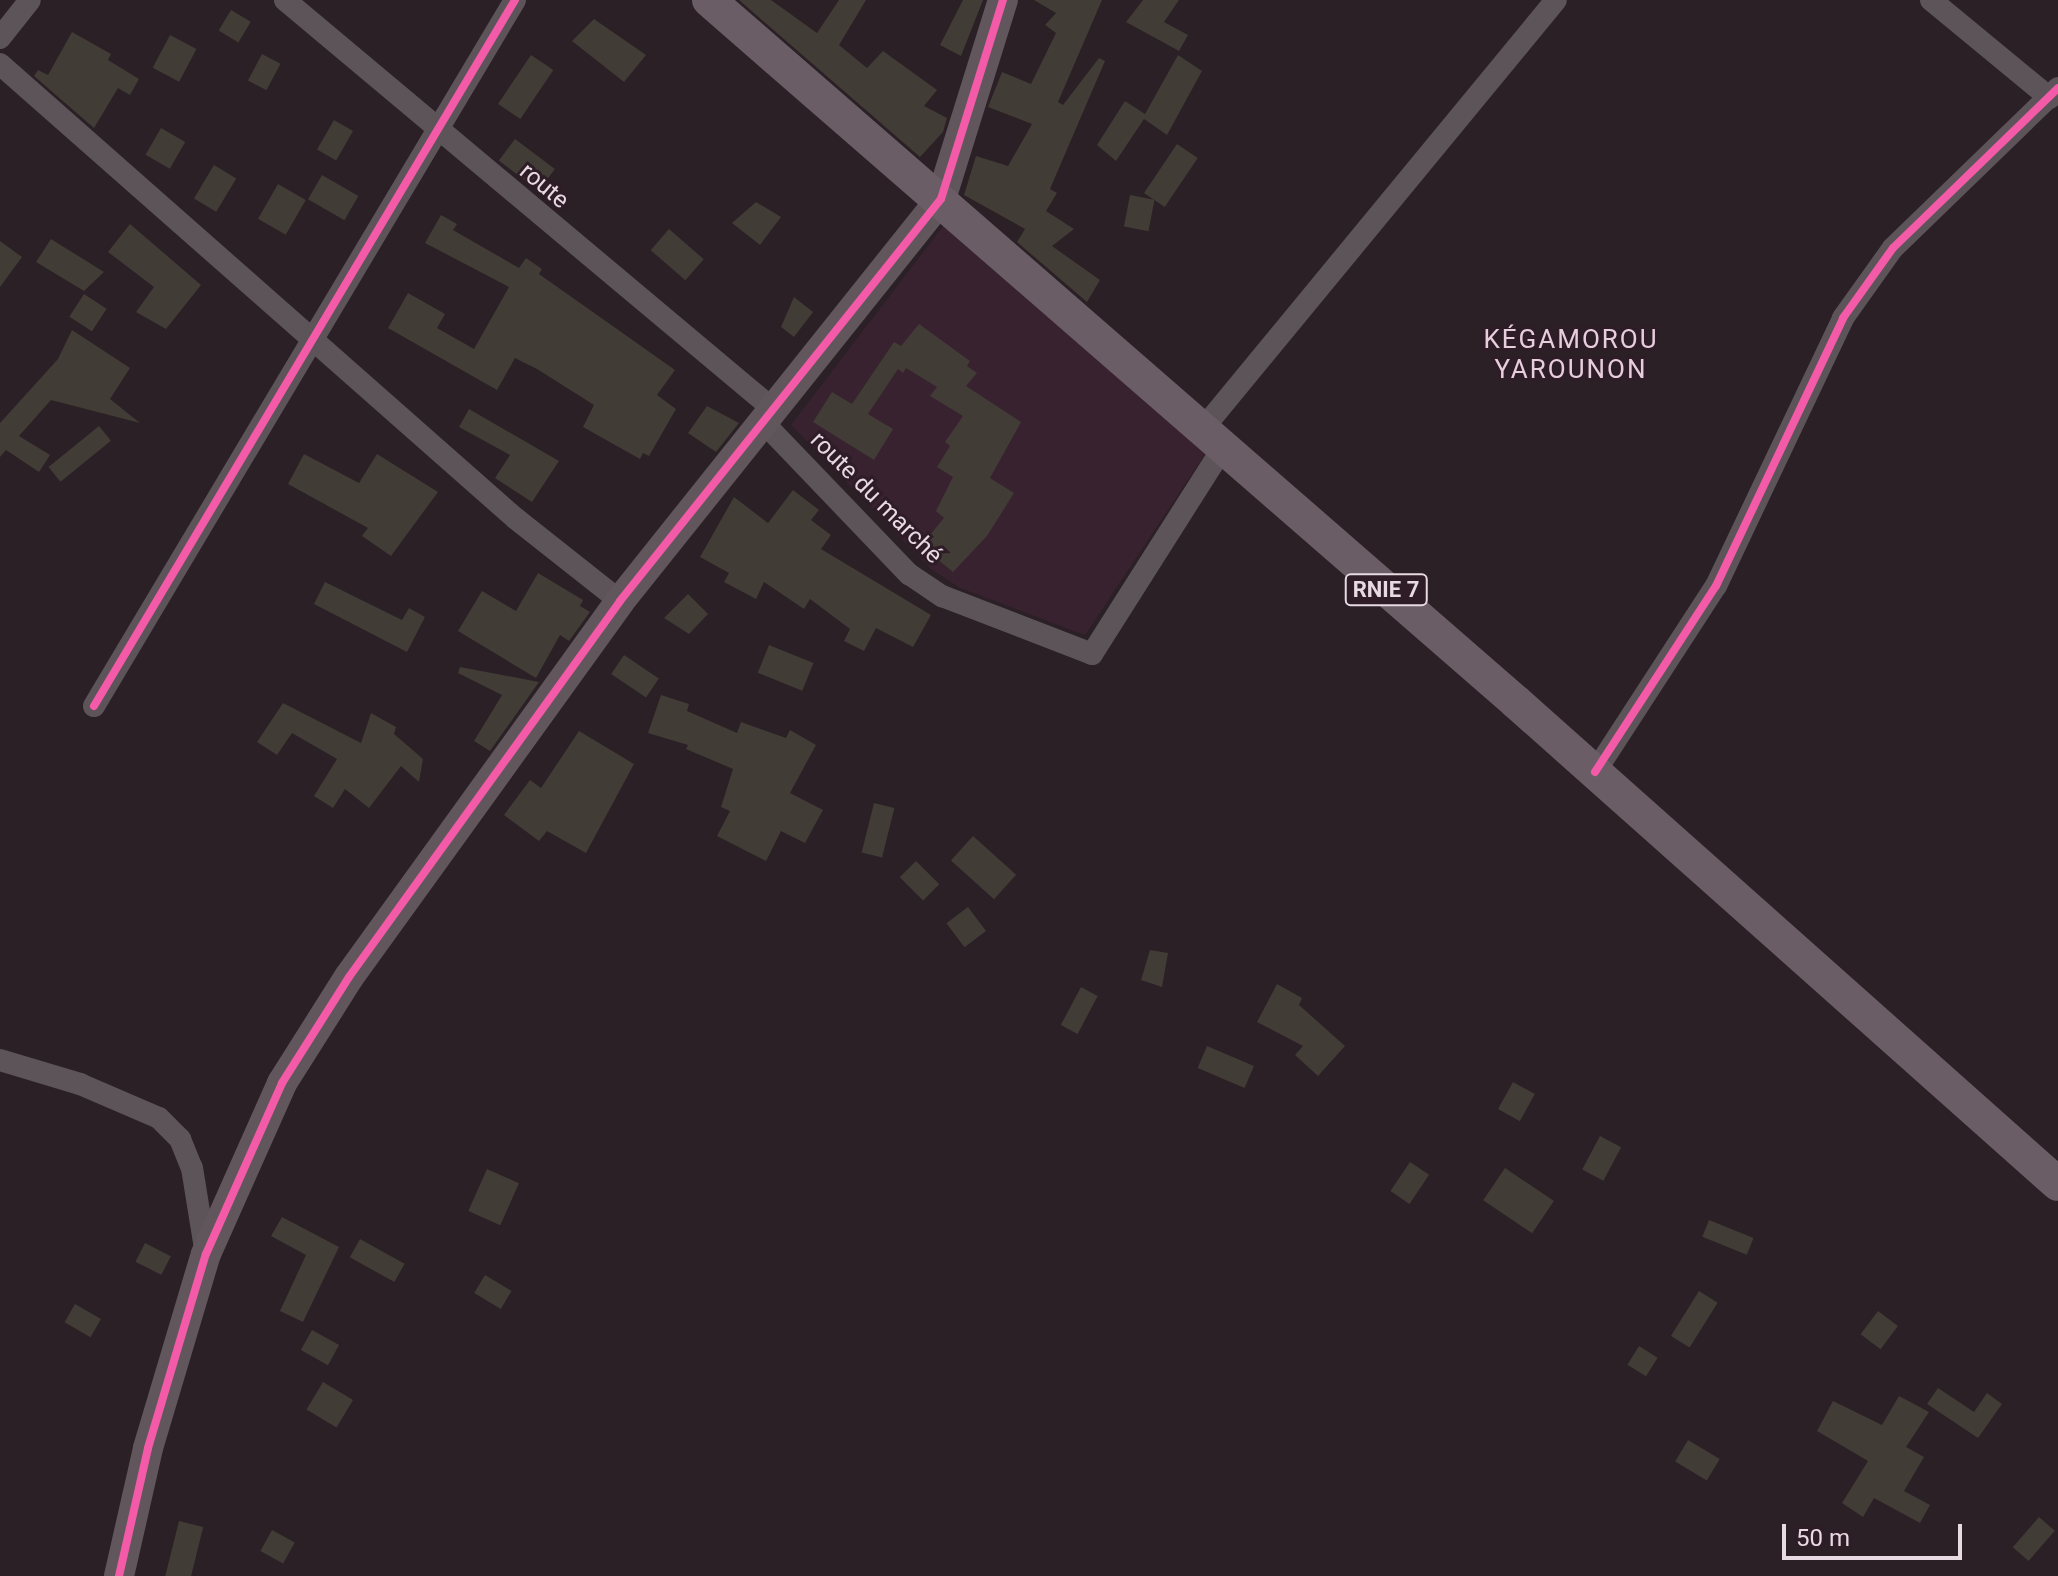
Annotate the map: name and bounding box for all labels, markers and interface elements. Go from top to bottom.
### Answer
street label: route [514,157,574,215]
district label: KÉGAMOROU YAROUNON [1483,324,1659,386]
street label: route du marché [804,426,948,570]
road number: RNIE 7 [1344,572,1428,608]
scale bar [1786,1508,1966,1558]
text: 50 m [1796,1524,1850,1552]

